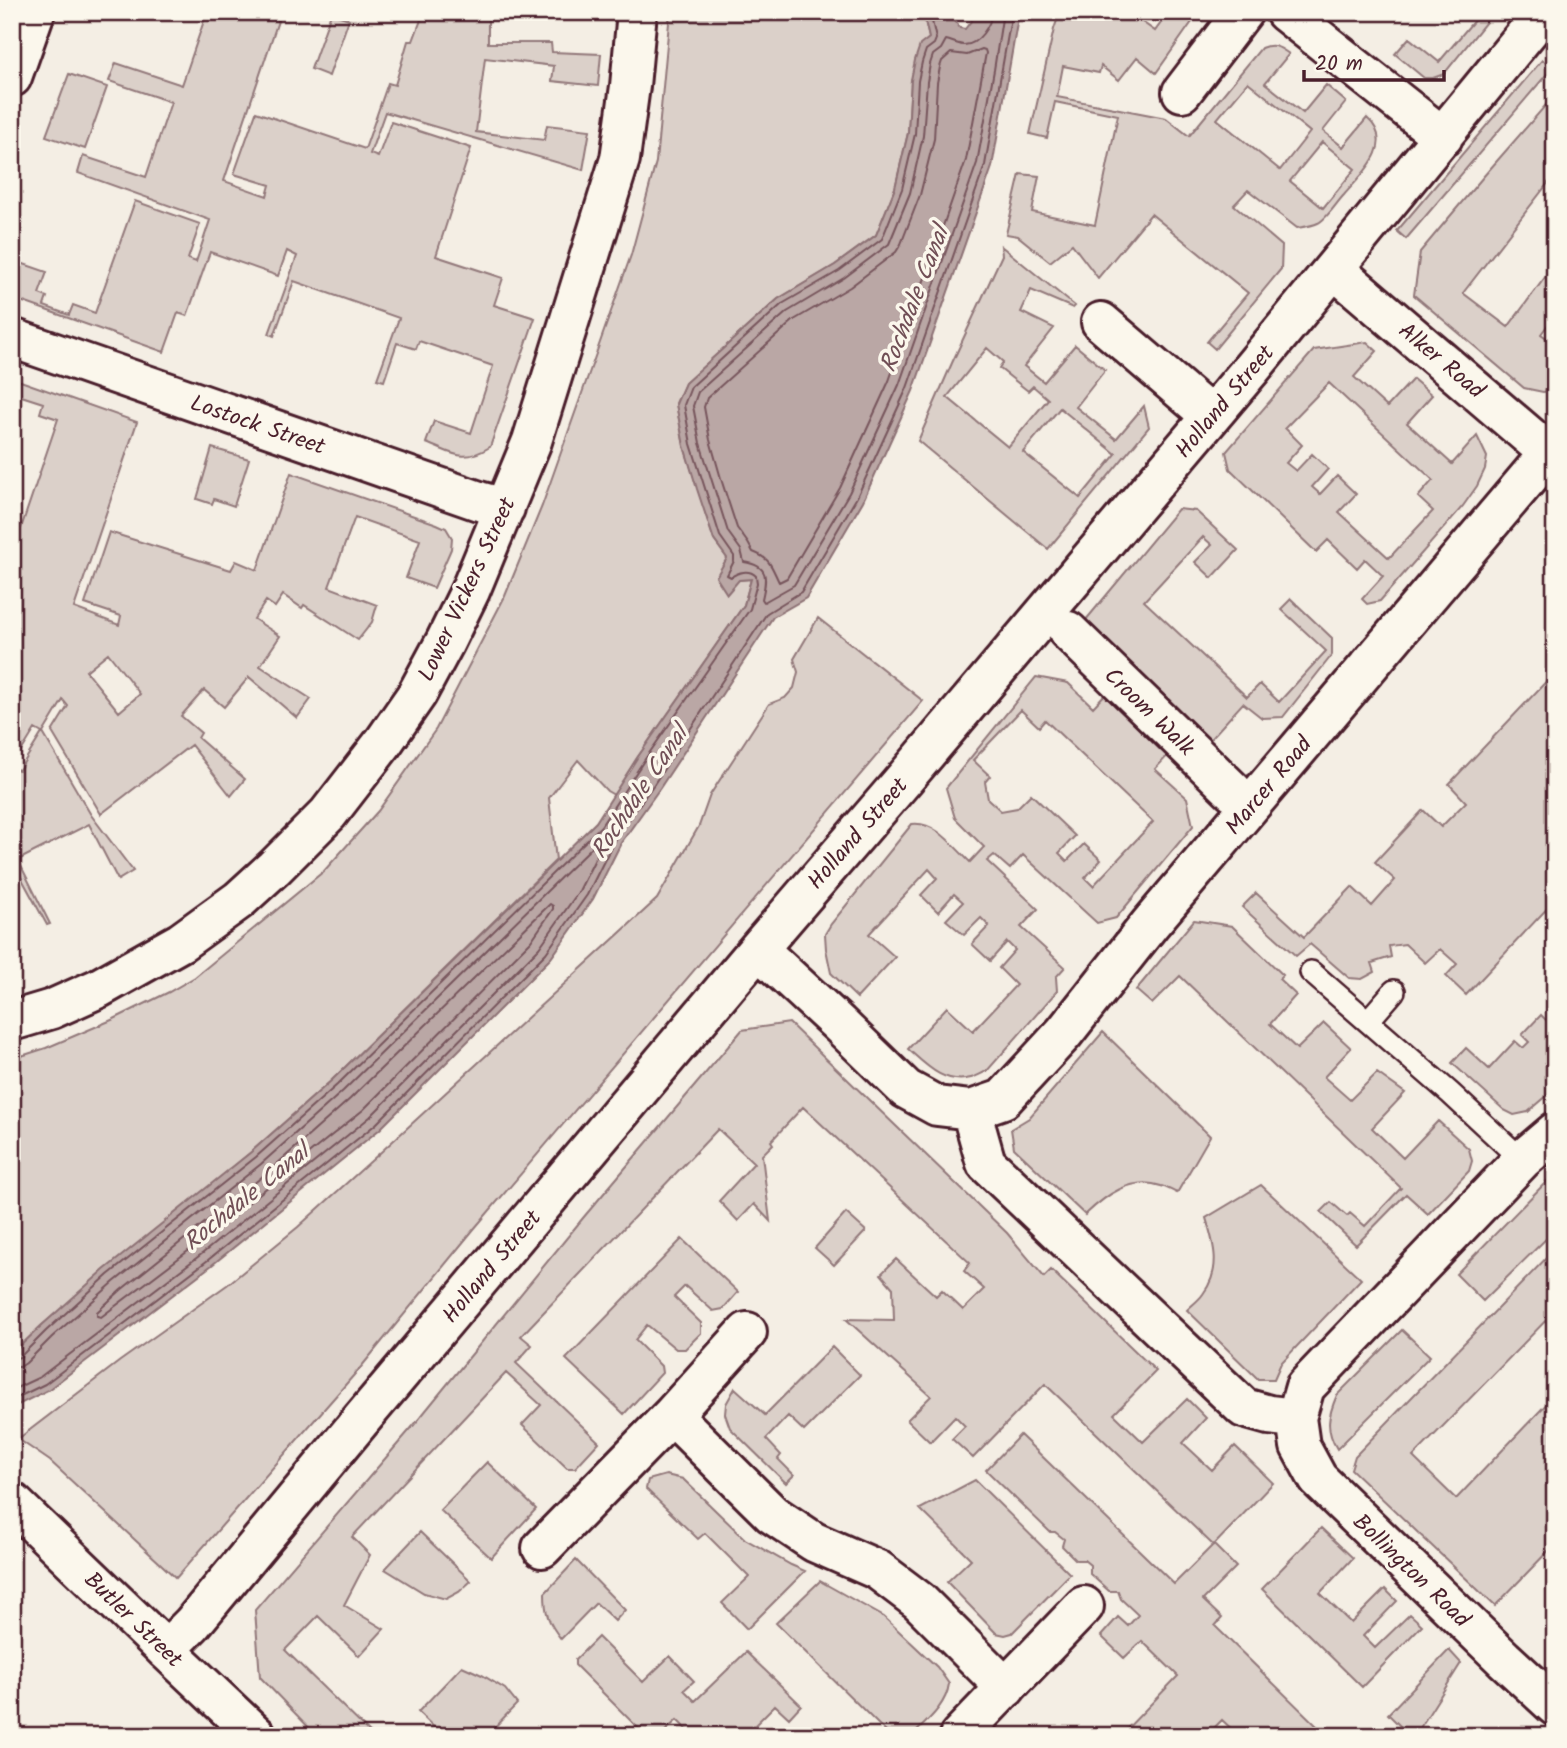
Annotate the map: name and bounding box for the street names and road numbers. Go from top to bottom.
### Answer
street label: Alker Road [1389,314,1492,409]
street label: Holland Street [1167,337,1285,467]
street label: Lostock Street [185,386,331,466]
street label: Lower Vickers Street [409,491,527,688]
street label: Croom Walk [1095,660,1203,765]
street label: Marcer Road [1217,728,1322,844]
street label: Holland Street [799,769,918,899]
street label: Holland Street [434,1202,552,1332]
street label: Bollington Road [1343,1506,1478,1638]
street label: Butler Street [75,1564,191,1678]

